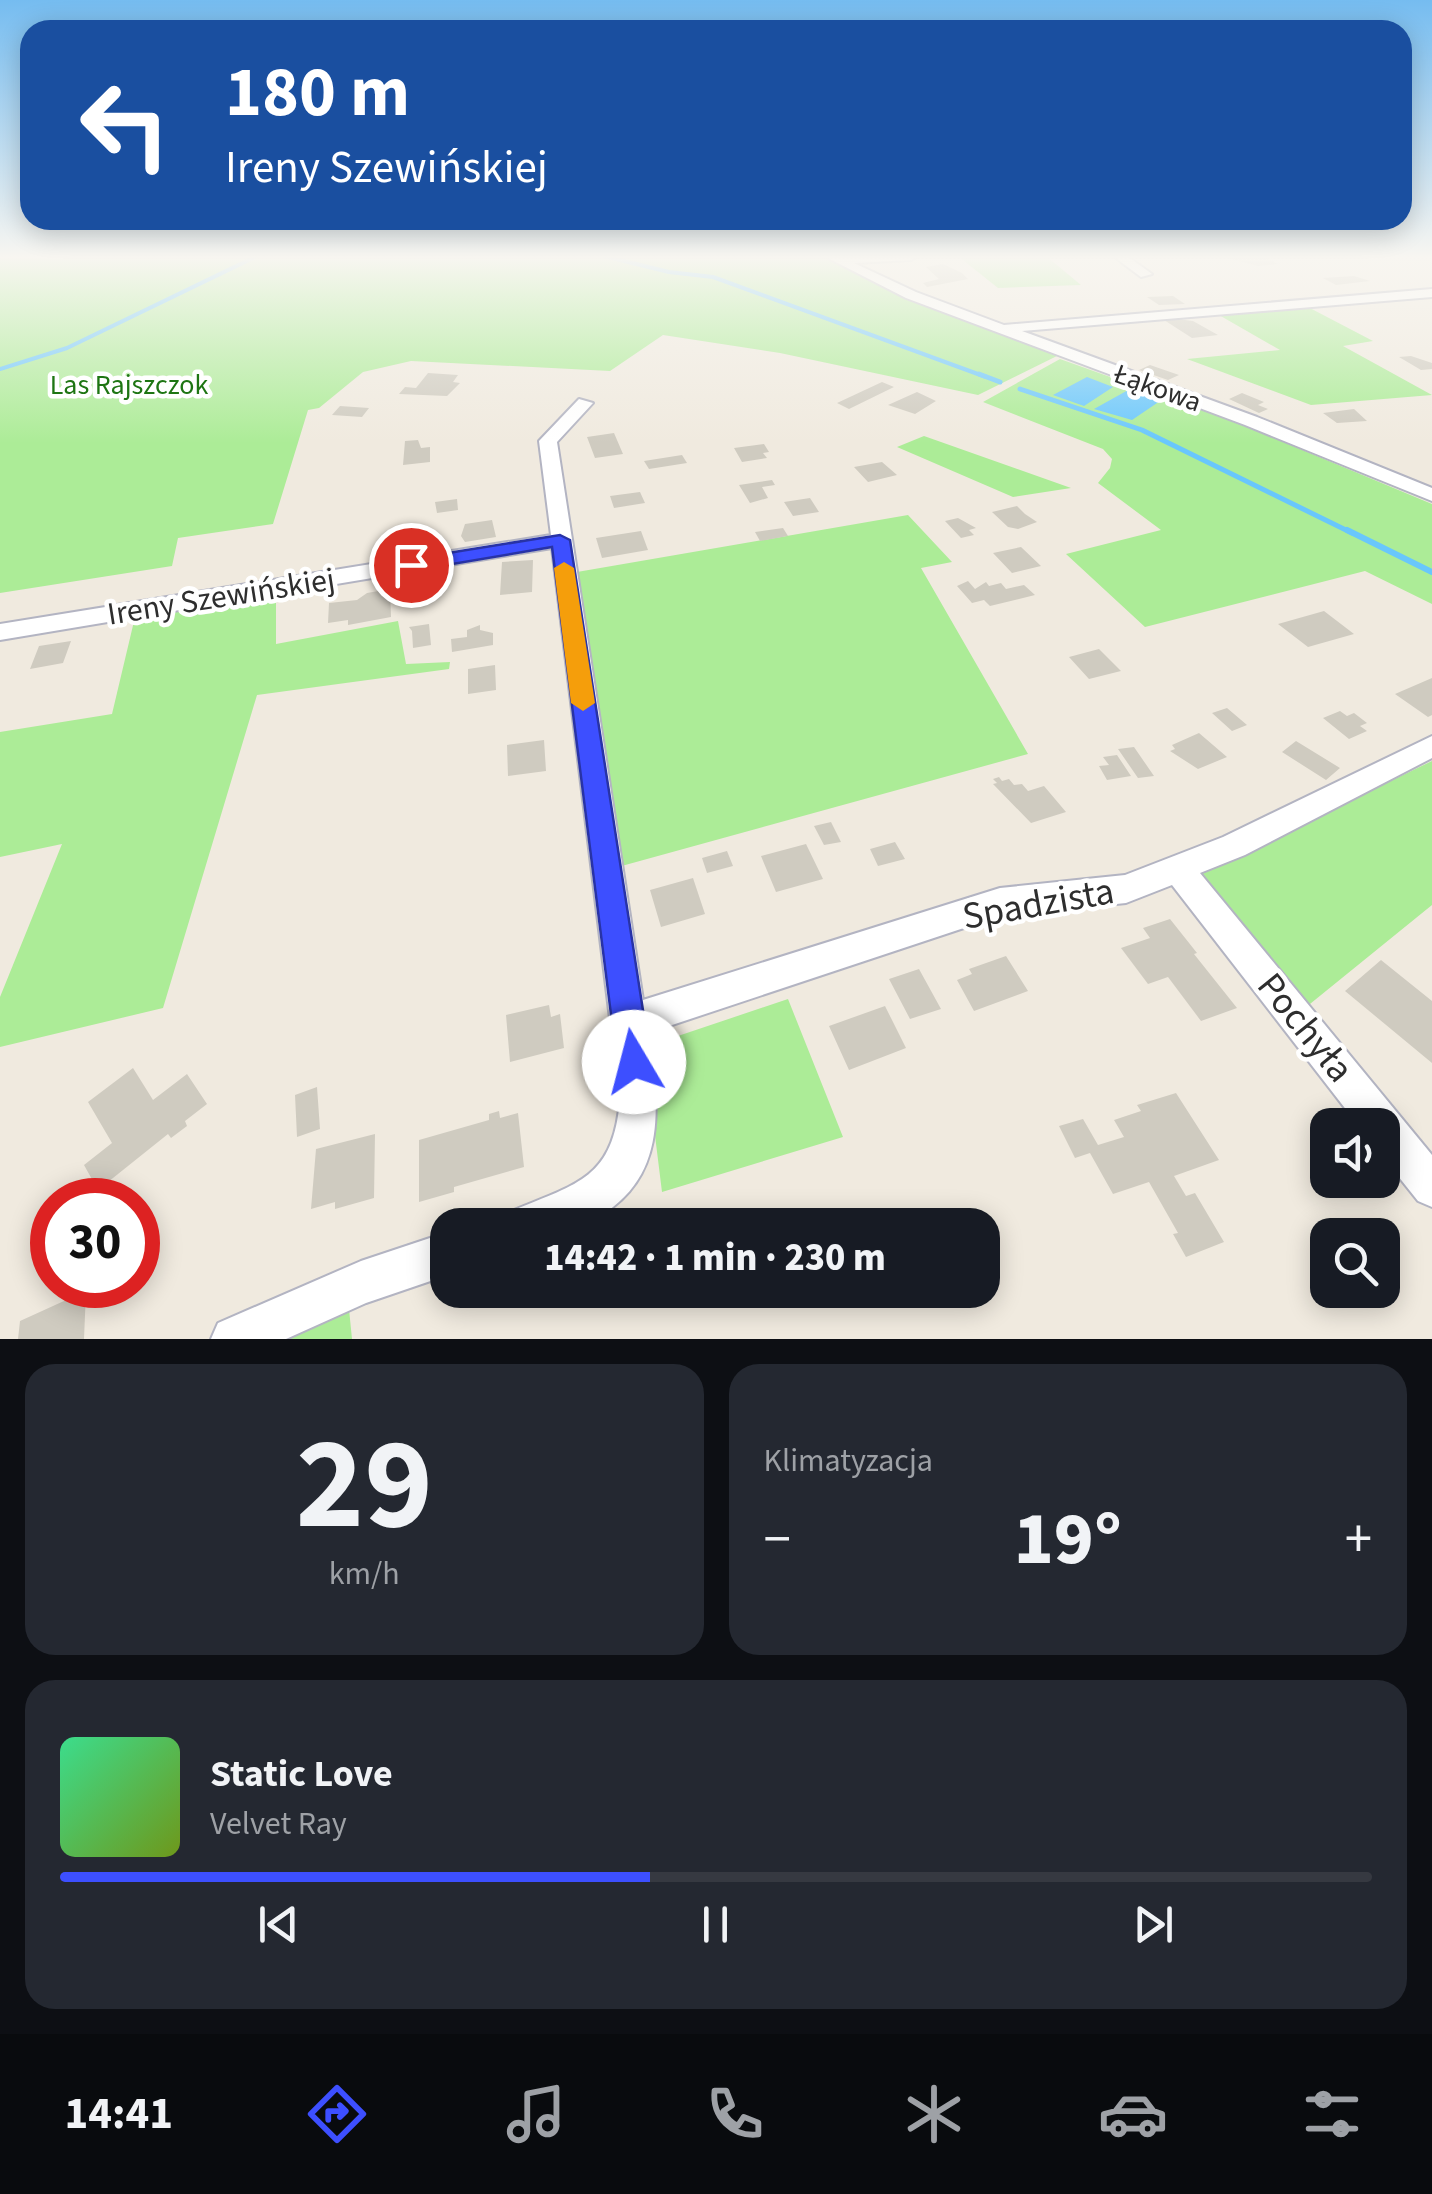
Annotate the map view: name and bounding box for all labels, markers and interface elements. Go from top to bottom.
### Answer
text: 180 m [225,43,410,143]
icon: left [60,60,190,190]
text: Ireny Szewińskiej [225,136,548,200]
street label: Łąkowa [1107,353,1207,422]
park label: Las Rajszczok [50,365,208,405]
pin [369,523,454,608]
icon: arrive [384,538,439,593]
street label: Ireny Szewińskiej [104,556,338,638]
street label: Spadzista [958,864,1118,944]
street label: Pochyła [1244,961,1366,1094]
position arrow [582,1010,686,1114]
map controls [1310,1108,1400,1308]
button: sound [1310,1108,1400,1198]
speed limit sign: 30 [30,1178,160,1308]
button: search [1310,1218,1400,1308]
text: 14:42 · 1 min · 230 m [544,1231,886,1285]
text: 29 [296,1393,433,1578]
text: Klimatyzacja [764,1438,933,1484]
text: 19° [1014,1486,1122,1593]
text: − [764,1501,791,1579]
text: + [1345,1501,1372,1579]
text: km/h [329,1551,400,1597]
text: Static Love [210,1747,393,1801]
text: Velvet Ray [210,1801,347,1847]
icon: previous [251,1897,306,1952]
icon: pause [688,1897,743,1952]
icon: next [1126,1897,1181,1952]
icon: directions [302,2079,372,2149]
icon: music [501,2079,571,2149]
icon: phone [700,2079,770,2149]
icon: climate [899,2079,969,2149]
icon: car [1098,2079,1168,2149]
icon: filters [1297,2079,1367,2149]
text: 14:41 [65,2082,173,2146]

